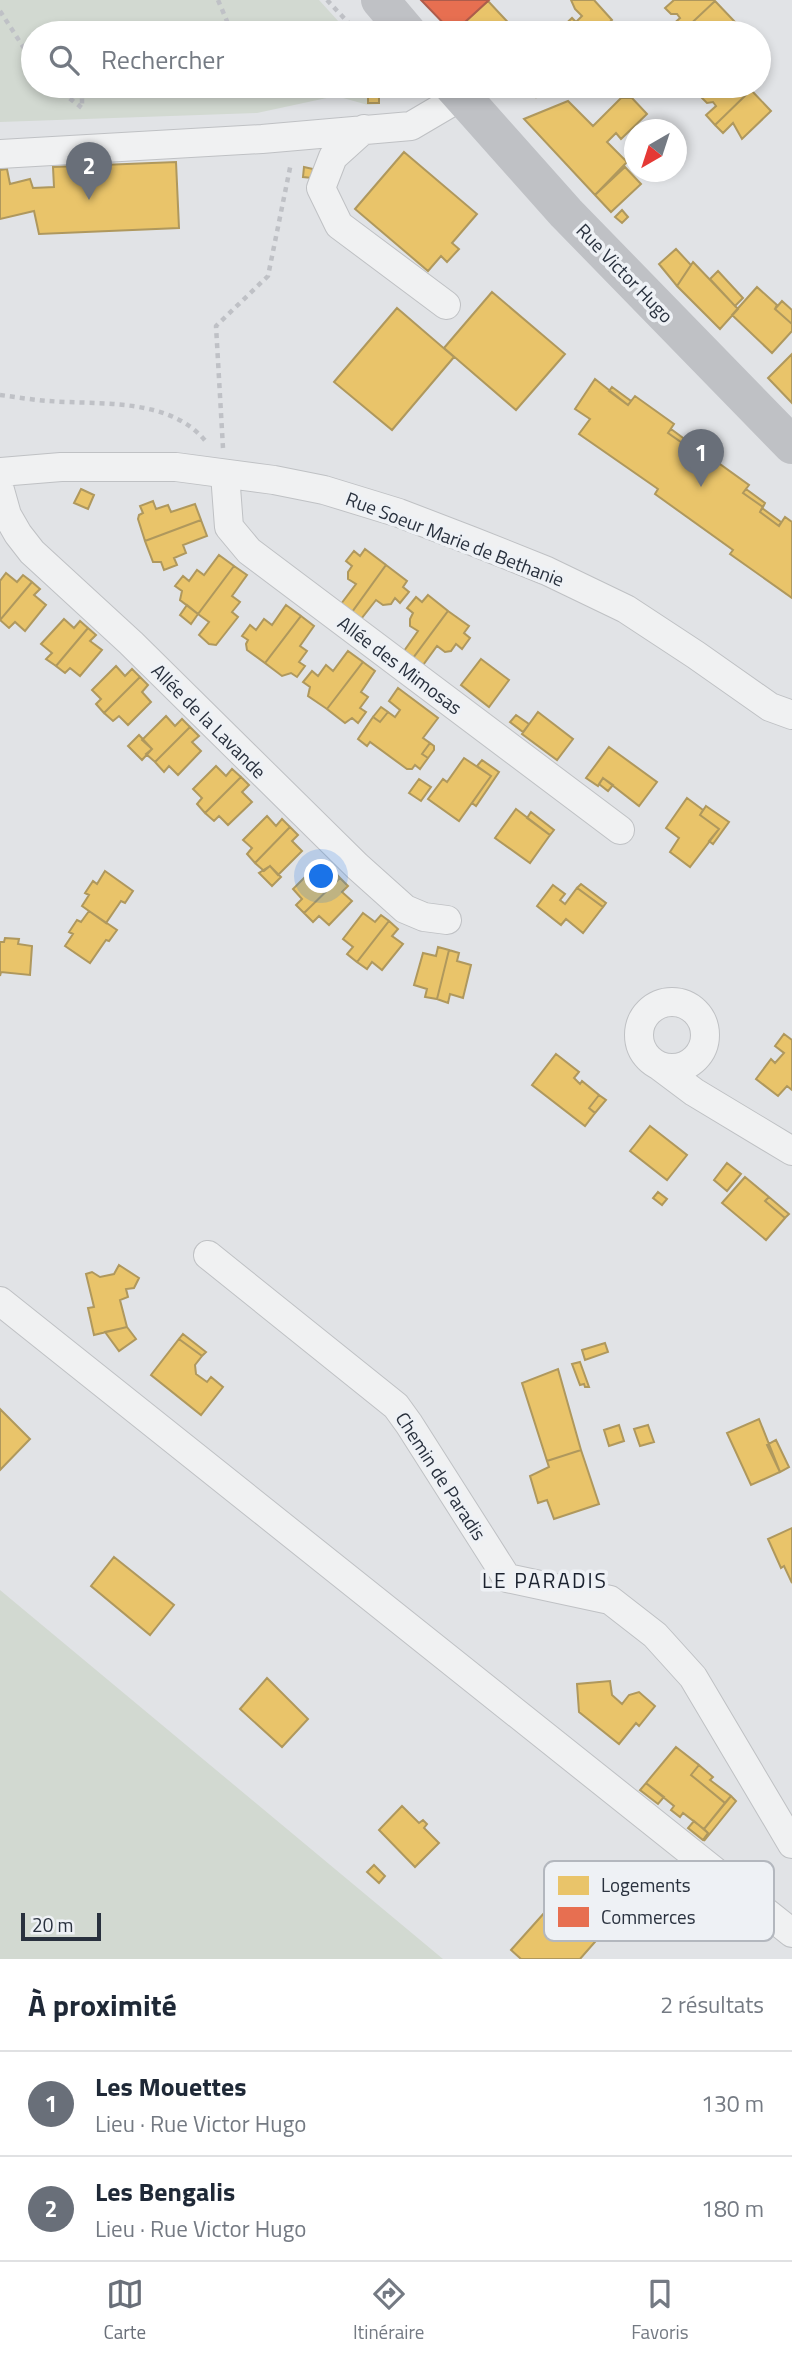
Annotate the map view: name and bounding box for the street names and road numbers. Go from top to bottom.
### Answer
street label: Rue Victor Hugo [570,216,681,329]
street label: Rue Soeur Marie de Bethanie [342,483,569,594]
street label: Allée des Mimosas [332,608,469,721]
street label: Allée de la Lavande [145,657,273,785]
street label: Chemin de Paradis [389,1406,494,1546]

